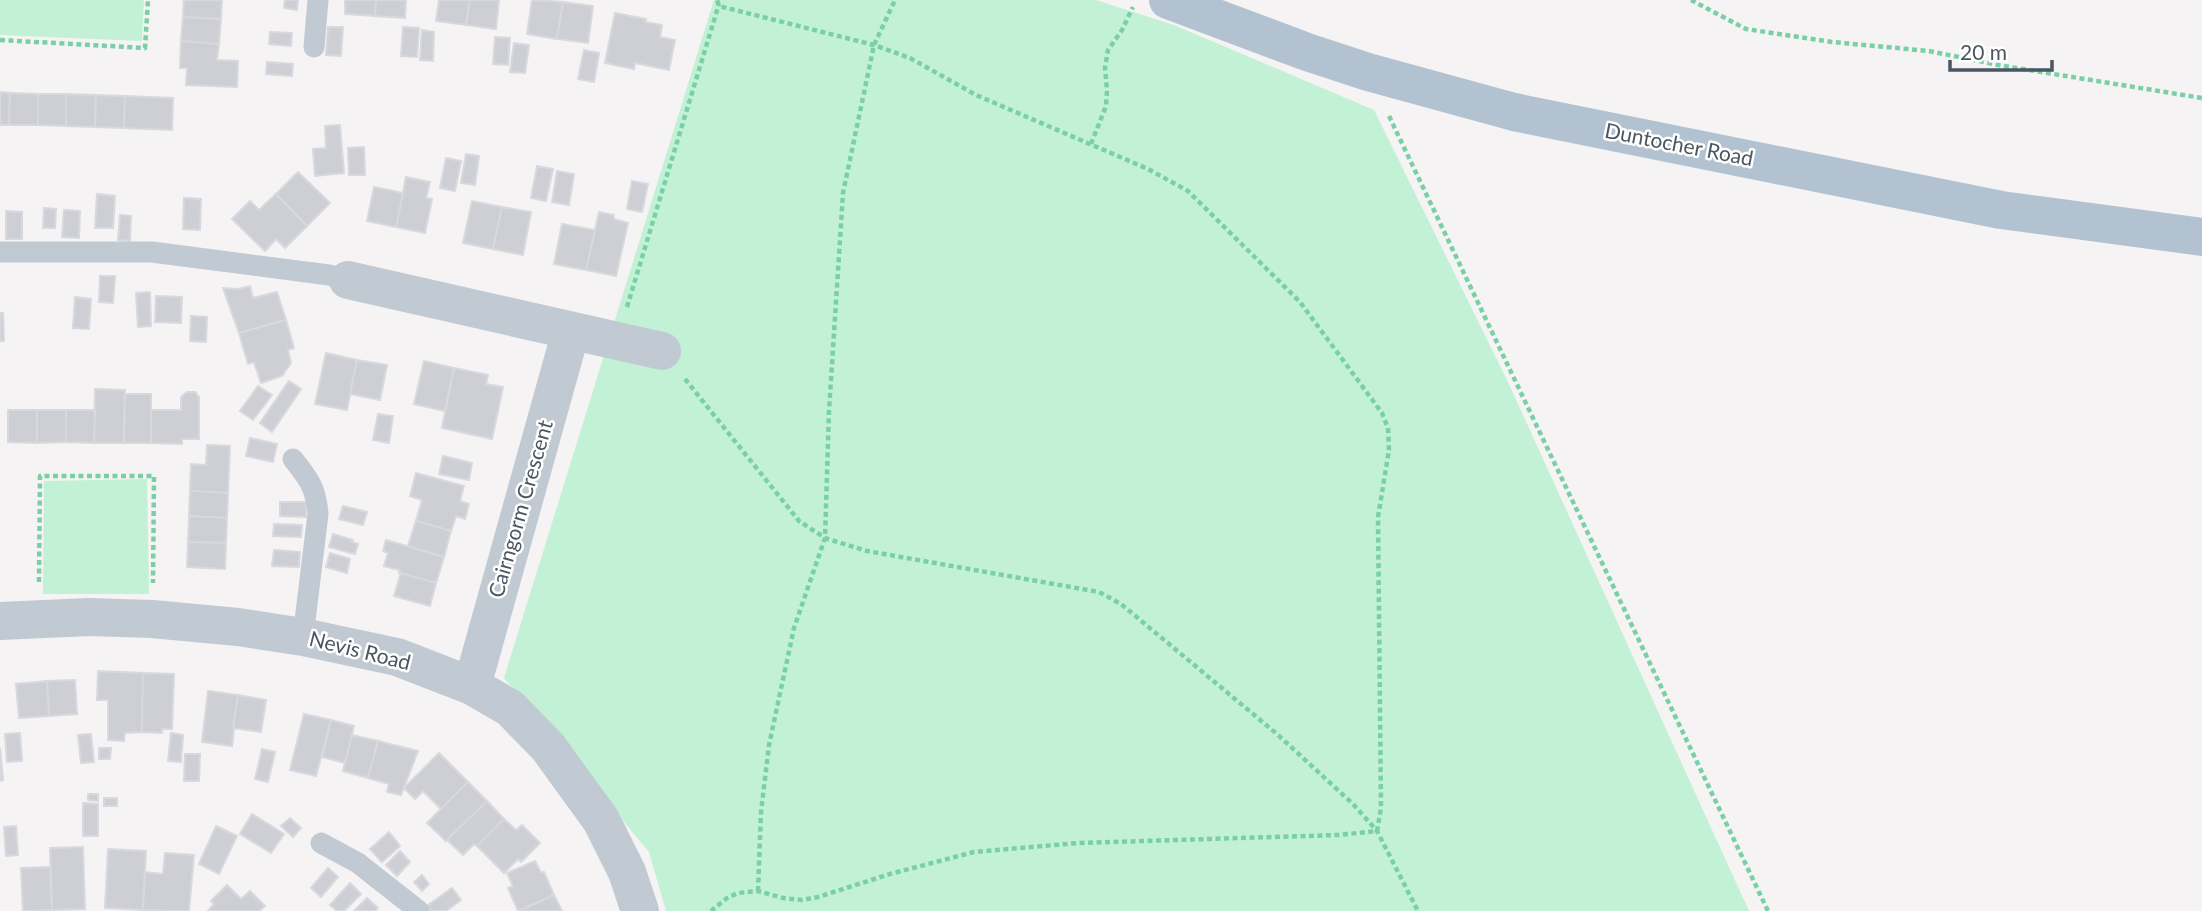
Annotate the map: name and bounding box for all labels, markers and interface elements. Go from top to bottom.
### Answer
scale bar [1950,28,2052,72]
text: 20 m [1960,39,2007,64]
street label: Duntocher Road [1603,117,1756,170]
street label: Cairngorm Crescent [482,417,557,600]
street label: Nevis Road [307,625,414,674]

